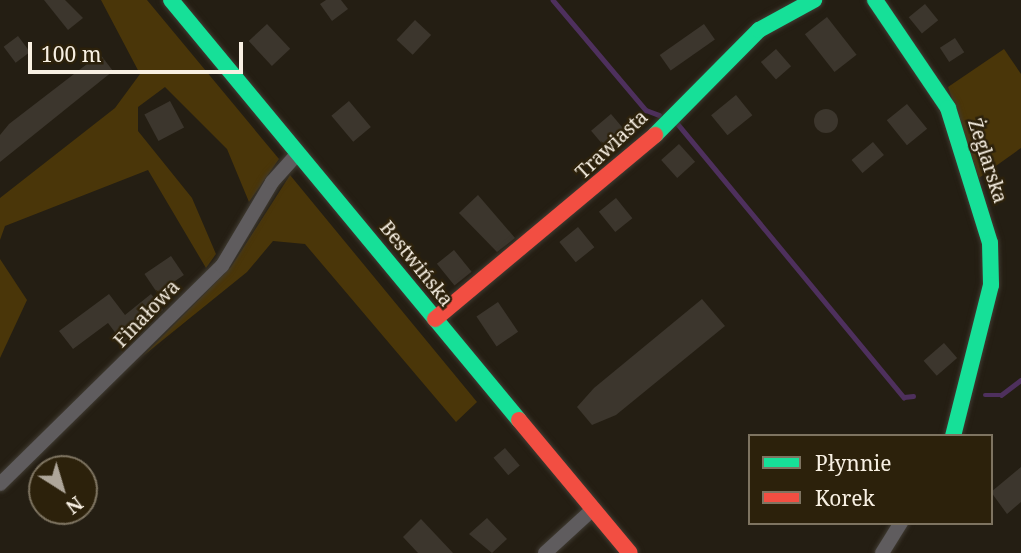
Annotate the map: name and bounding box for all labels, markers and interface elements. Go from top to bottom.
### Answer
scale bar [32,28,247,72]
text: 100 m [41,40,102,68]
street label: Trawiasta [571,106,653,184]
street label: Żeglarska [963,116,1011,206]
street label: Bestwińska [375,217,457,311]
street label: Finałowa [109,276,185,352]
legend [748,434,993,525]
text: Płynnie [815,449,891,477]
north arrow [28,455,98,525]
text: Korek [815,484,875,512]
text: N [61,490,88,520]

